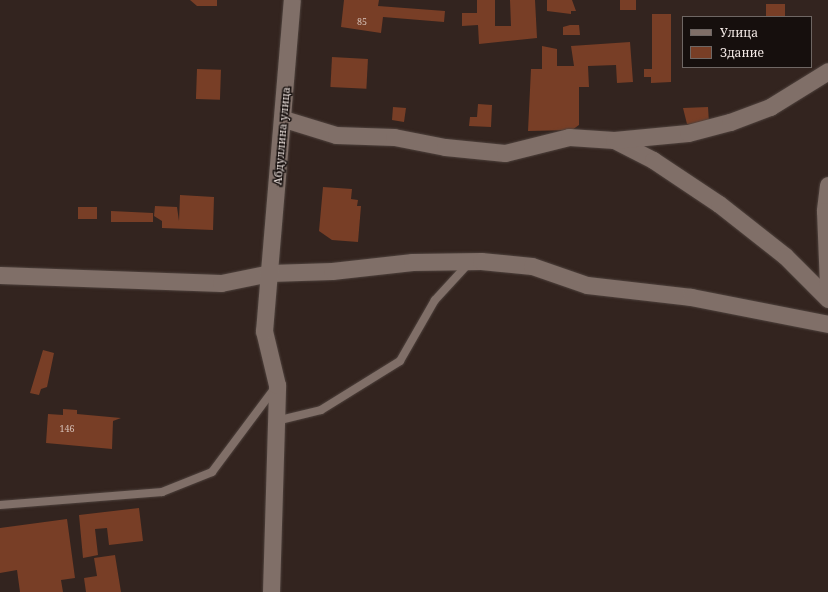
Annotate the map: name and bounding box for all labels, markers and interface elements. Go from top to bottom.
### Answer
legend [682,16,812,68]
house number: 85 [357,17,367,27]
text: Улица [720,24,758,41]
text: Здание [720,44,764,61]
street label: Абдуллина улица [271,86,293,186]
house number: 146 [59,424,75,434]

